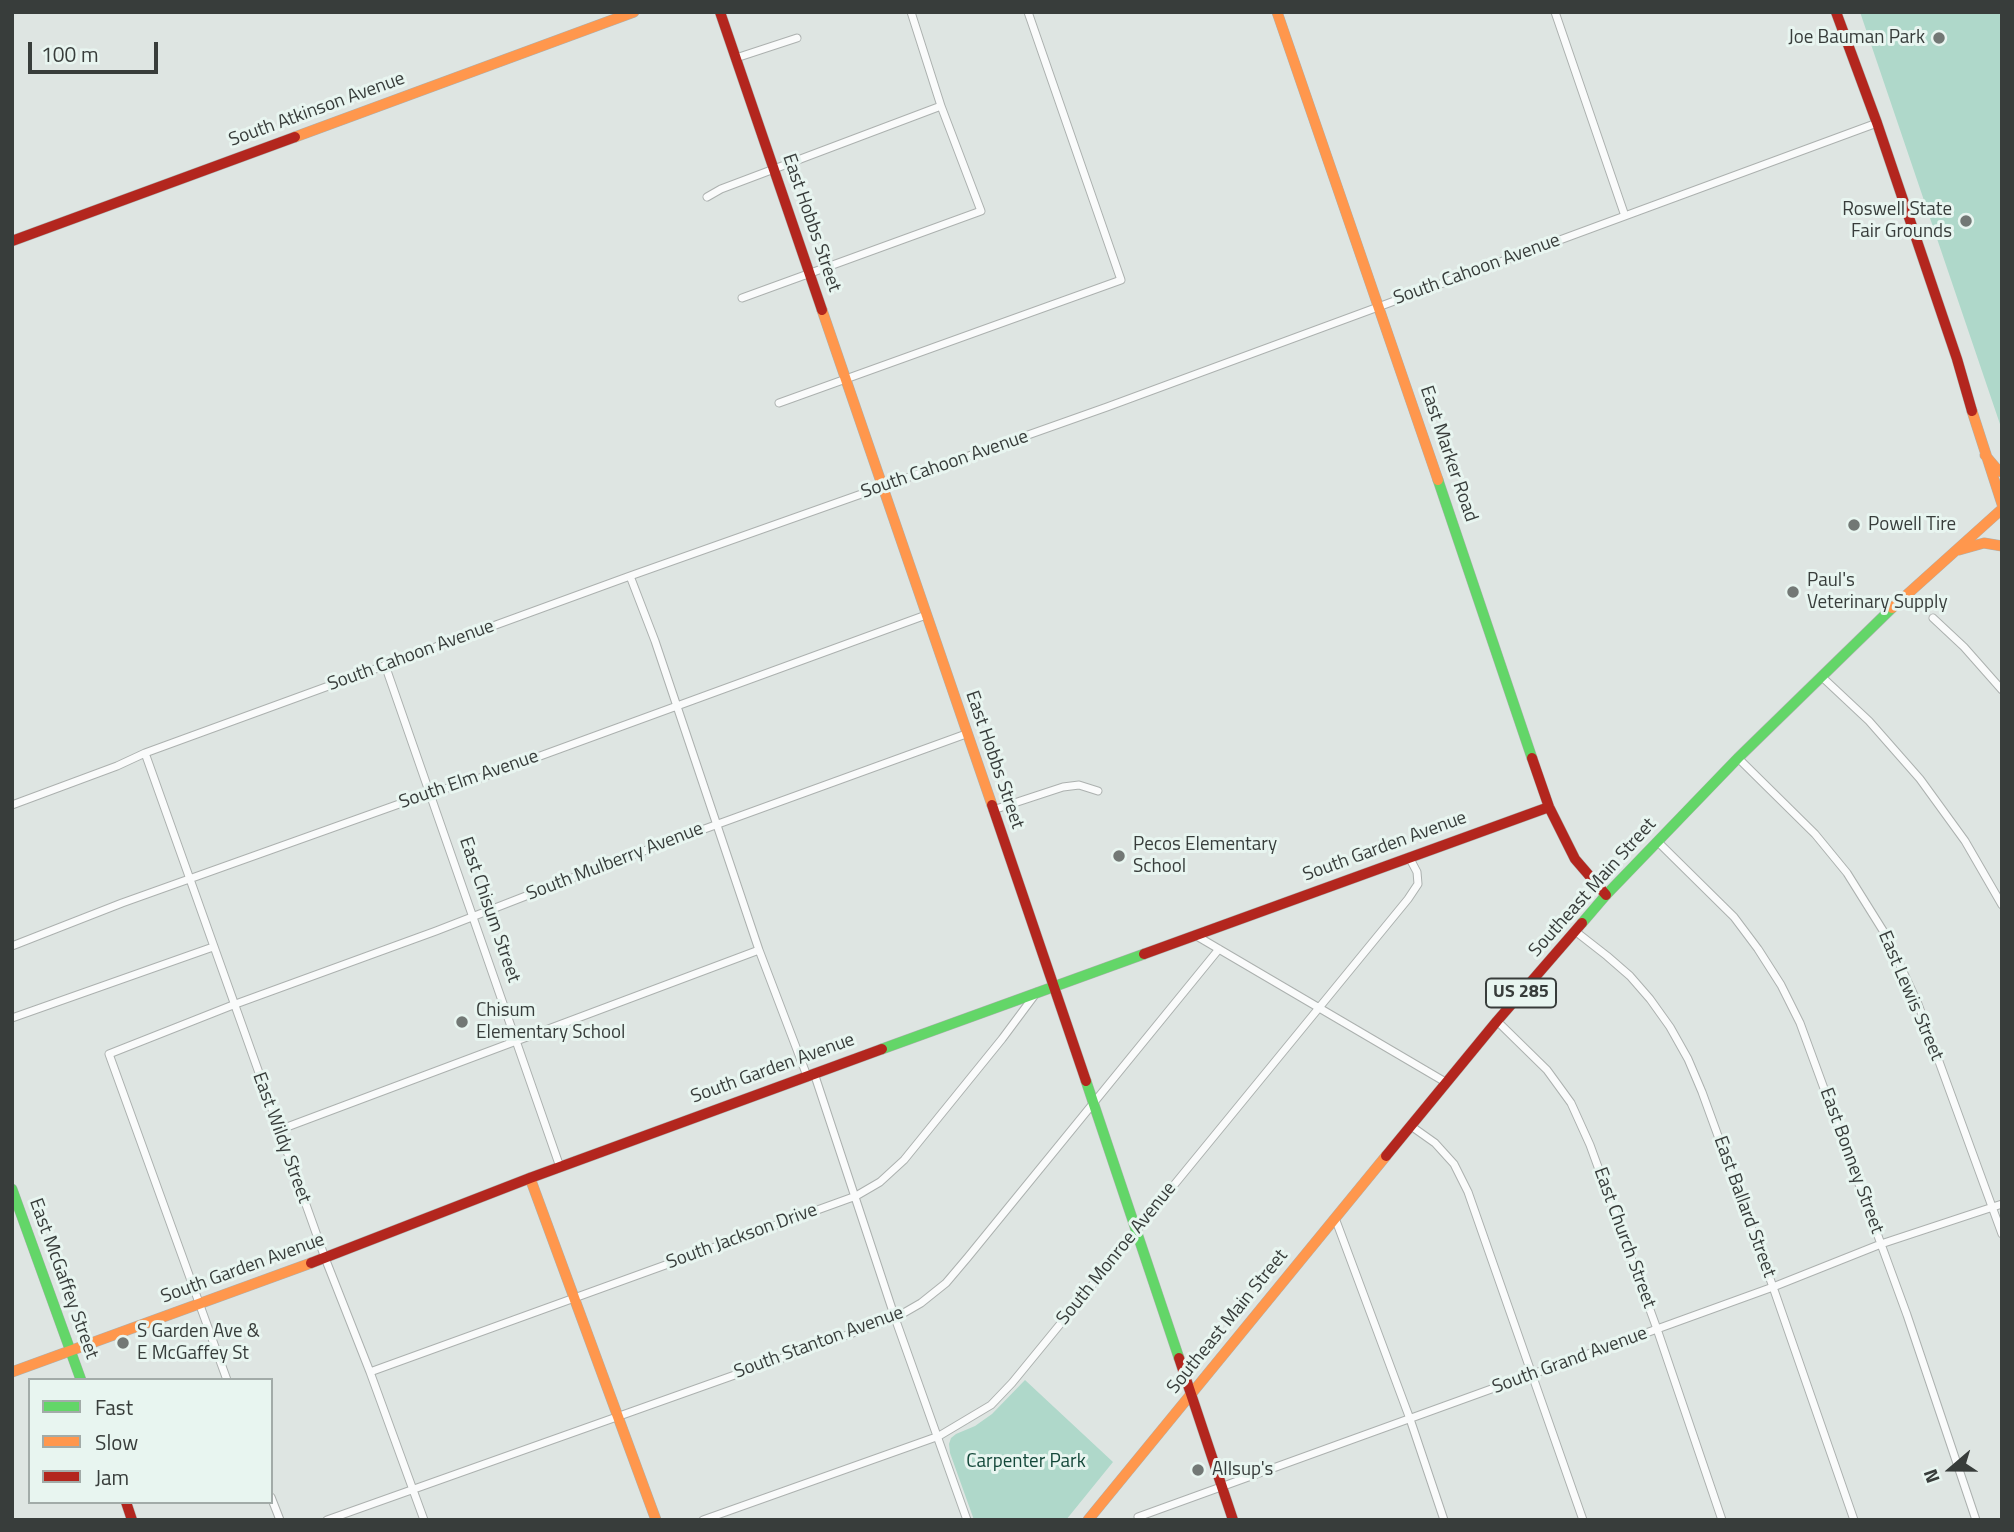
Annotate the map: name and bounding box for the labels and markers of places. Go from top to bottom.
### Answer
place label: Joe Bauman Park [1788,27,1925,49]
marker: Joe Bauman Park [1931,30,1947,46]
place label: Roswell State Fair Grounds [1842,199,1952,243]
marker: Roswell State Fair Grounds [1958,213,1974,229]
place label: Powell Tire [1868,514,1956,536]
marker: Powell Tire [1846,517,1862,533]
place label: Paul's Veterinary Supply [1807,570,1948,614]
marker: Paul's Veterinary Supply [1785,584,1801,600]
place label: Pecos Elementary School [1133,834,1277,878]
marker: Pecos Elementary School [1111,848,1127,864]
place label: Chisum Elementary School [476,1000,625,1044]
marker: Chisum Elementary School [454,1014,470,1030]
place label: S Garden Ave & E McGaffey St [137,1321,260,1365]
marker: S Garden Ave & E McGaffey St [115,1335,131,1351]
place label: Allsup's [1212,1459,1273,1481]
marker: Allsup's [1190,1462,1206,1478]

